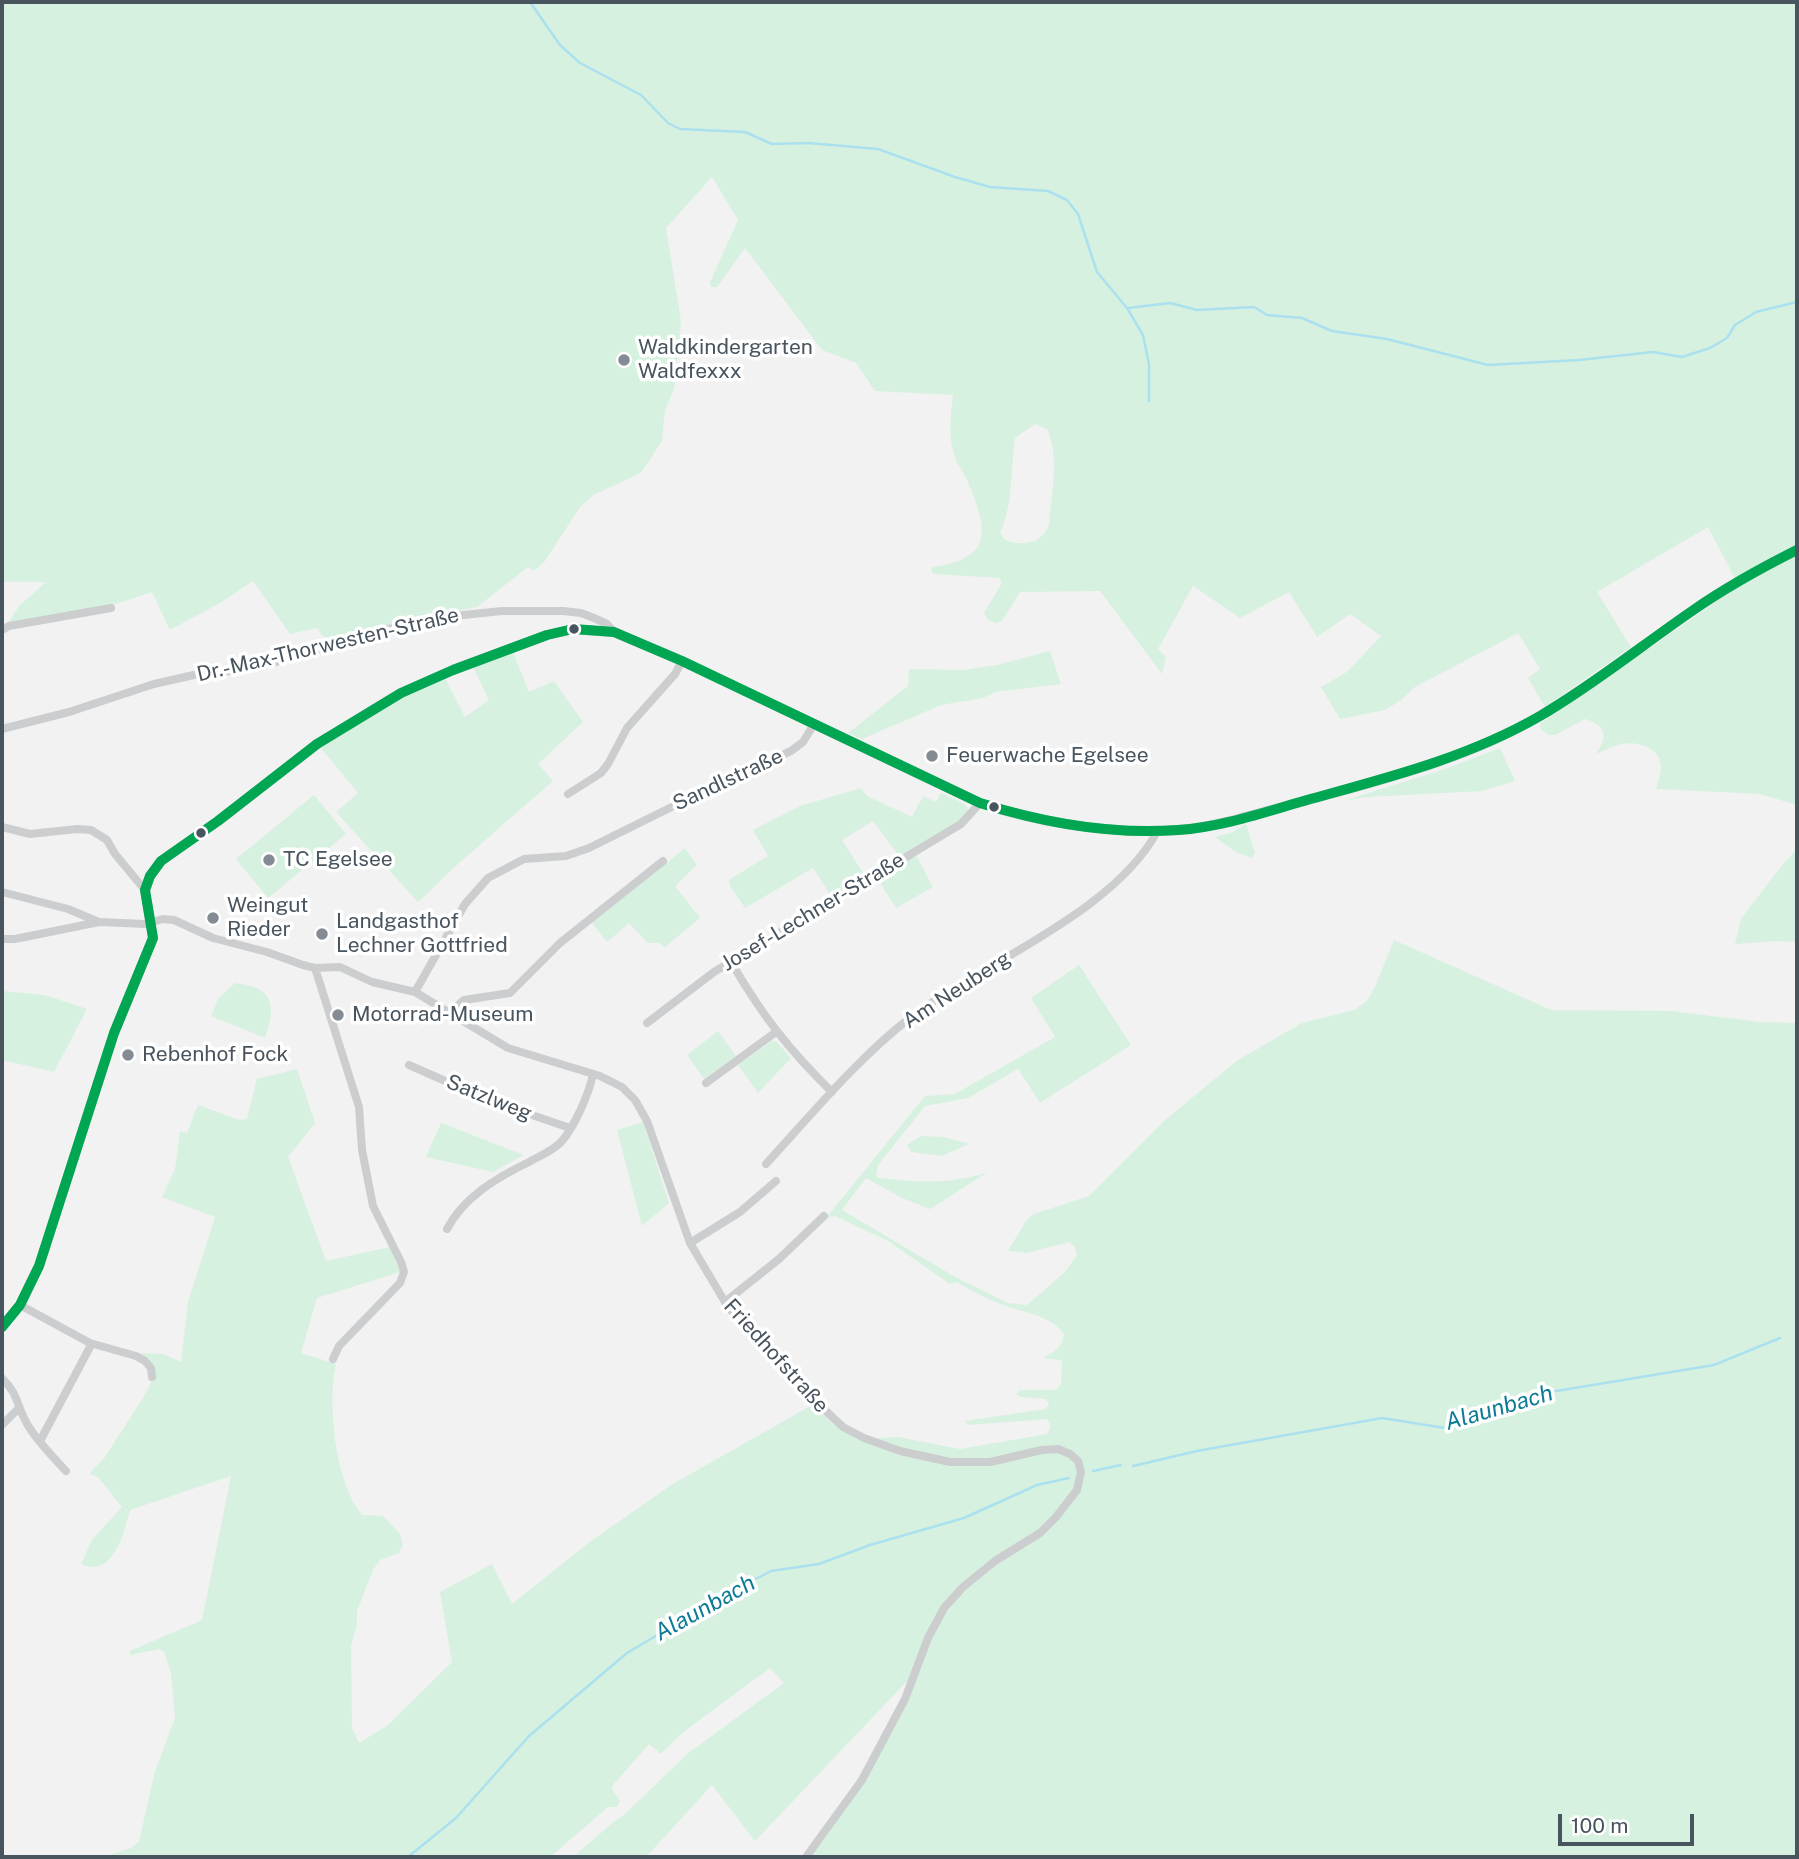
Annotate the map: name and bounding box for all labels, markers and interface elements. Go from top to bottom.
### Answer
place label: Waldkindergarten Waldfexxx [638,335,813,385]
marker: Waldkindergarten Waldfexxx [616,352,632,368]
street label: Dr.-Max-Thorwesten-Straße [194,603,462,687]
unlabelled marker [567,622,581,636]
street label: Sandlstraße [669,743,787,817]
place label: Feuerwache Egelsee [946,743,1149,769]
marker: Feuerwache Egelsee [924,748,940,764]
unlabelled marker [987,800,1001,814]
unlabelled marker [194,826,208,840]
place label: TC Egelsee [283,847,393,873]
street label: Josef-Lechner-Straße [717,847,909,977]
marker: TC Egelsee [261,852,277,868]
place label: Weingut Rieder [227,893,309,943]
place label: Landgasthof Lechner Gottfried [336,909,508,959]
marker: Weingut Rieder [205,910,221,926]
marker: Landgasthof Lechner Gottfried [314,926,330,942]
street label: Am Neuberg [898,946,1016,1034]
place label: Motorrad-Museum [352,1002,533,1028]
marker: Motorrad-Museum [330,1007,346,1023]
place label: Rebenhof Fock [142,1042,288,1068]
marker: Rebenhof Fock [120,1047,136,1063]
street label: Satzlweg [442,1069,536,1127]
street label: Friedhofstraße [718,1294,834,1418]
water label: Alaunbach [1442,1379,1556,1437]
water label: Alaunbach [650,1569,760,1647]
scale bar [1561,1800,1698,1844]
text: 100 m [1571,1813,1628,1838]

